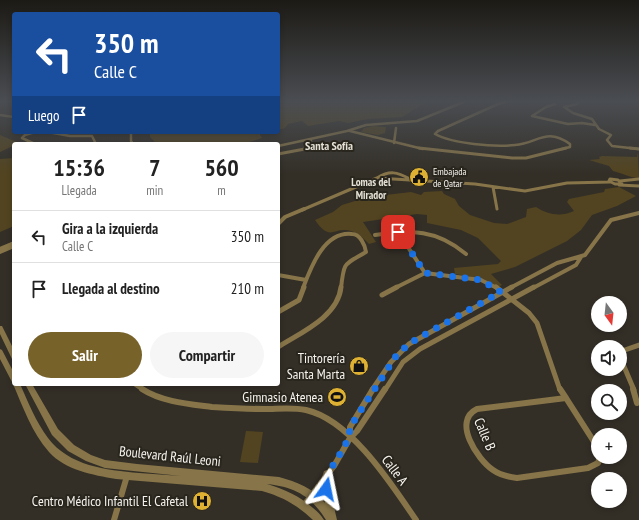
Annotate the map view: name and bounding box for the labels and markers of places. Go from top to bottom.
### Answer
place label: Embajada de Qatar [433,165,467,190]
public building icon: Embajada de Qatar [408,166,430,188]
pin [381,215,415,249]
place label: Tintorería Santa Marta [287,349,345,383]
shop icon: Tintorería Santa Marta [348,355,370,377]
sports icon: Gimnasio Atenea [326,386,348,408]
place label: Gimnasio Atenea [242,388,323,406]
hospital icon: Centro Médico Infantil El Cafetal [191,490,213,512]
place label: Centro Médico Infantil El Cafetal [32,492,189,510]

